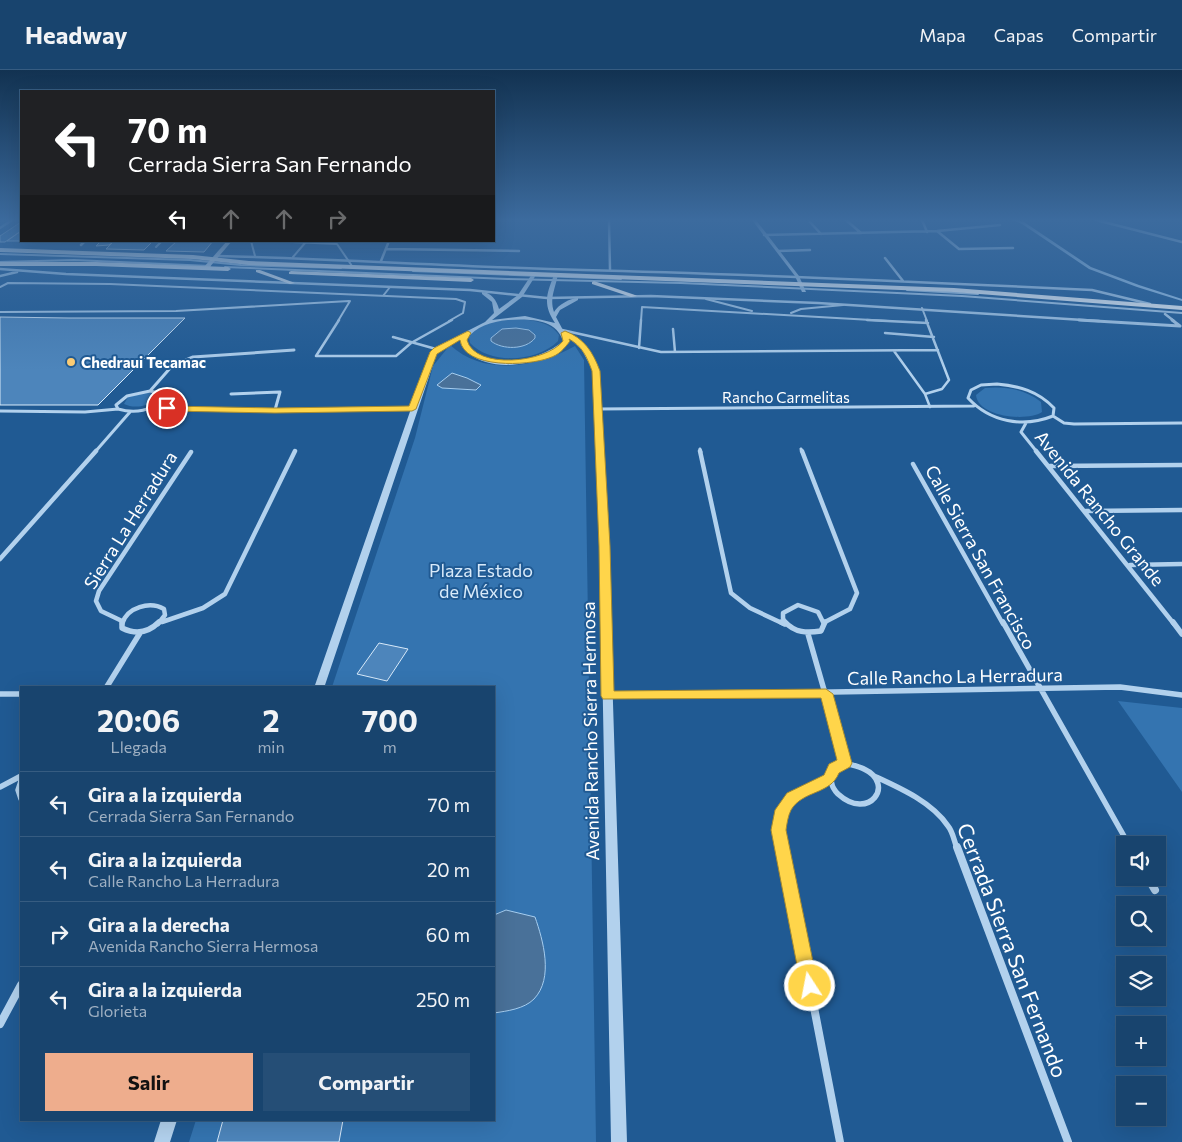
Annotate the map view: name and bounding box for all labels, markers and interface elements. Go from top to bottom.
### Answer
text: Headway [25,20,128,49]
text: Mapa [919,24,966,46]
text: Capas [994,24,1044,46]
text: Compartir [1072,24,1157,46]
text: 70 m [128,107,208,150]
icon: left [45,110,110,175]
text: Cerrada Sierra San Fernando [128,150,412,177]
icon: left [164,205,192,233]
icon: ahead [217,205,245,233]
icon: ahead [270,205,298,233]
icon: right [323,205,351,233]
place label: Chedraui Tecamac [81,353,206,371]
marker: Chedraui Tecamac [65,356,77,368]
pin [146,387,188,429]
street label: Rancho Carmelitas [722,388,850,406]
icon: arrive [153,394,181,422]
street label: Avenida Rancho Grande [1031,426,1169,590]
street label: Sierra La Herradura [79,447,181,593]
street label: Calle Sierra San Francisco [921,461,1041,653]
park label: Plaza Estado de México [429,559,533,602]
street label: Avenida Rancho Sierra Hermosa [577,601,603,861]
street label: Calle Rancho La Herradura [847,663,1063,689]
text: 20:06 [97,701,180,738]
text: 2 [262,701,280,738]
text: 700 [362,701,418,738]
text: Llegada [111,737,167,756]
text: min [257,737,285,756]
text: m [383,737,397,756]
text: Gira a la izquierda [88,783,242,806]
icon: left [45,790,73,818]
text: 70 m [427,793,470,816]
text: Cerrada Sierra San Fernando [88,806,294,825]
street label: Cerrada Sierra San Fernando [953,819,1073,1081]
map controls [1116,836,1166,1126]
button: sound [1116,836,1166,886]
text: Gira a la izquierda [88,848,242,871]
icon: left [45,855,73,883]
text: 20 m [427,858,470,881]
text: Calle Rancho La Herradura [88,871,280,890]
button: search [1116,896,1166,946]
text: Gira a la derecha [88,913,230,936]
icon: right [45,920,73,948]
text: 60 m [426,923,470,946]
text: Avenida Rancho Sierra Hermosa [88,936,318,955]
button: layers [1116,956,1166,1006]
position arrow [783,959,835,1011]
text: Gira a la izquierda [88,978,242,1001]
icon: left [45,985,73,1013]
text: 250 m [416,988,470,1011]
text: Glorieta [88,1001,147,1020]
button: + [1116,1016,1166,1066]
button: Salir [45,1053,253,1111]
button: Compartir [263,1053,470,1111]
button: − [1116,1076,1166,1126]

